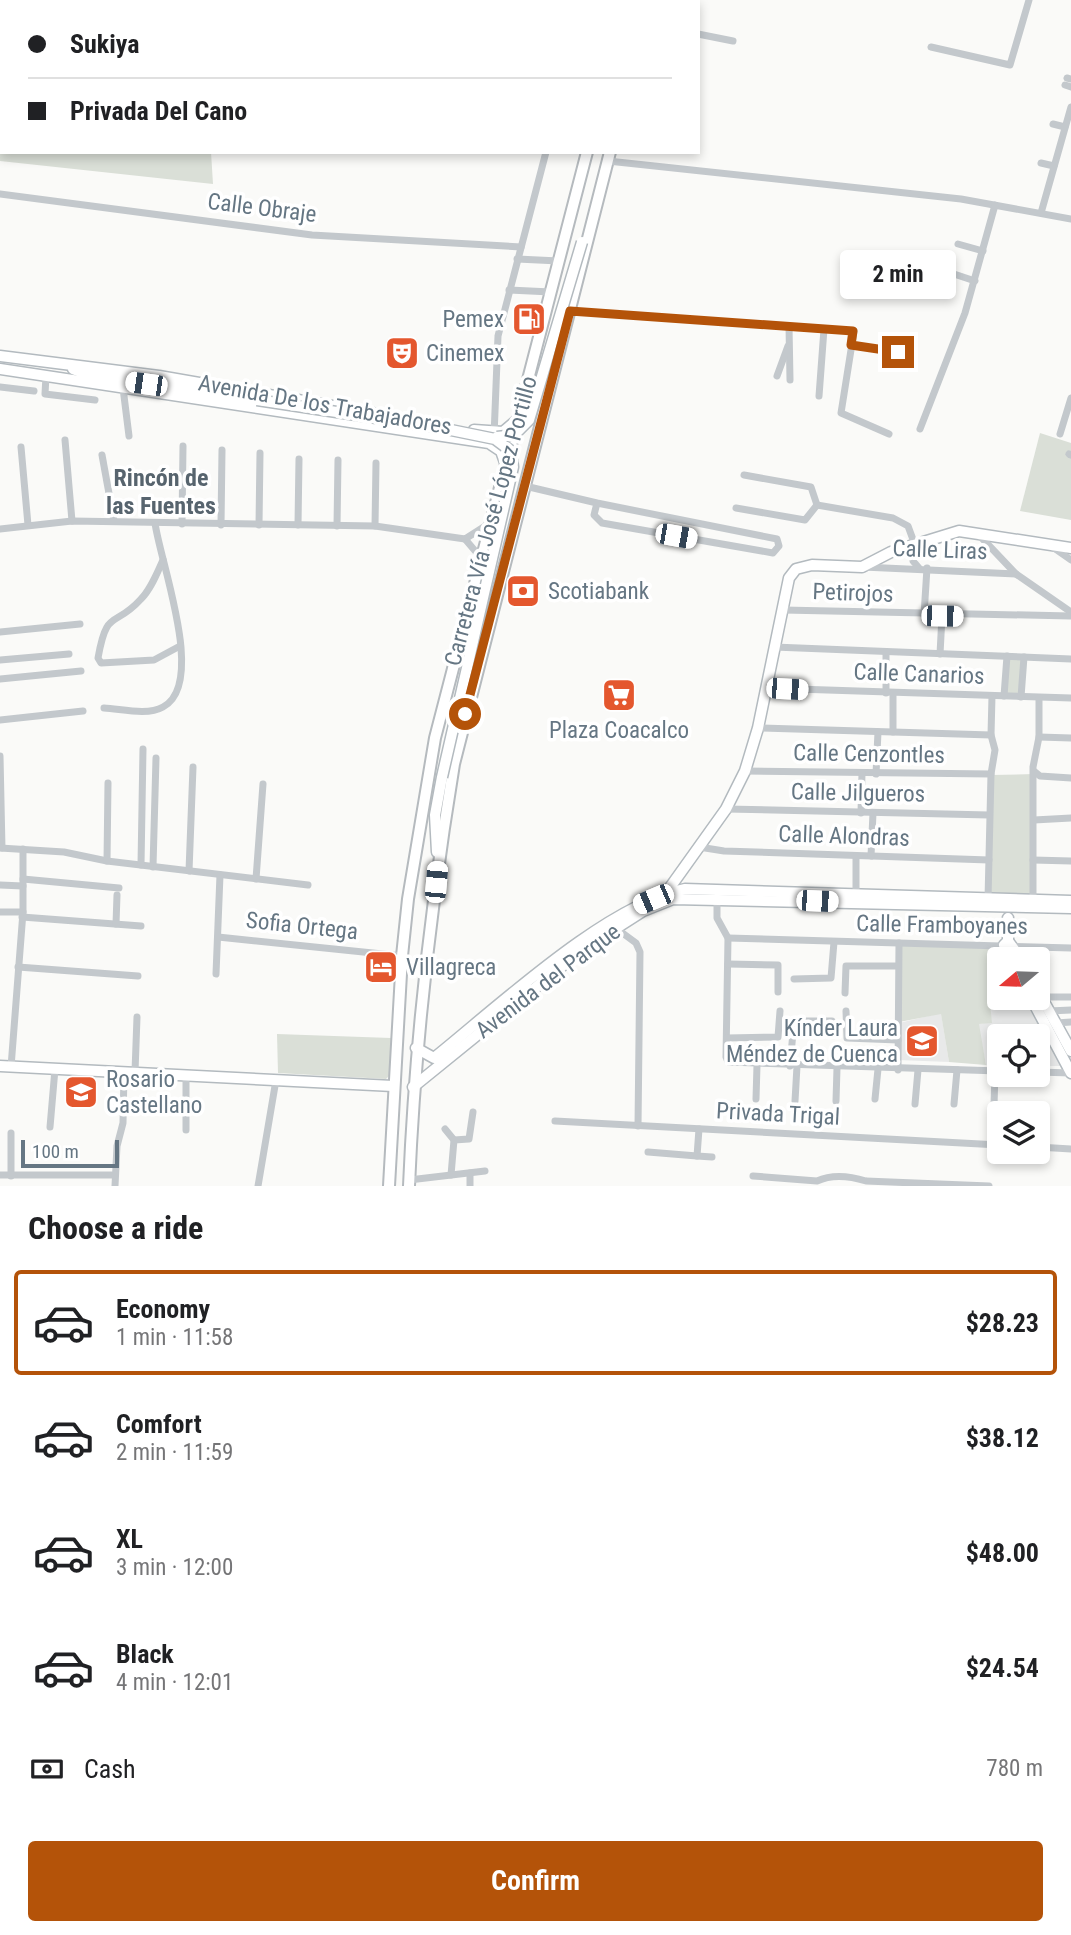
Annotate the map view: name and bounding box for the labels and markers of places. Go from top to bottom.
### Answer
fuel station icon: Pemex [510,300,548,338]
place label: Pemex [442,306,504,333]
theatre icon: Cinemex [383,334,421,372]
place label: Cinemex [426,340,504,367]
bank icon: Scotiabank [504,572,542,610]
place label: Scotiabank [548,578,650,605]
supermarket icon: Plaza Coacalco [600,676,638,714]
place label: Plaza Coacalco [549,717,689,744]
hotel icon: Villagreca [362,948,400,986]
place label: Villagreca [406,954,496,981]
place label: Kínder Laura Méndez de Cuenca [726,1015,898,1068]
school or university icon: Kínder Laura Méndez de Cuenca [903,1022,941,1060]
place label: Rosario Castellano [106,1066,202,1119]
school or university icon: Rosario Castellano [62,1073,100,1111]

